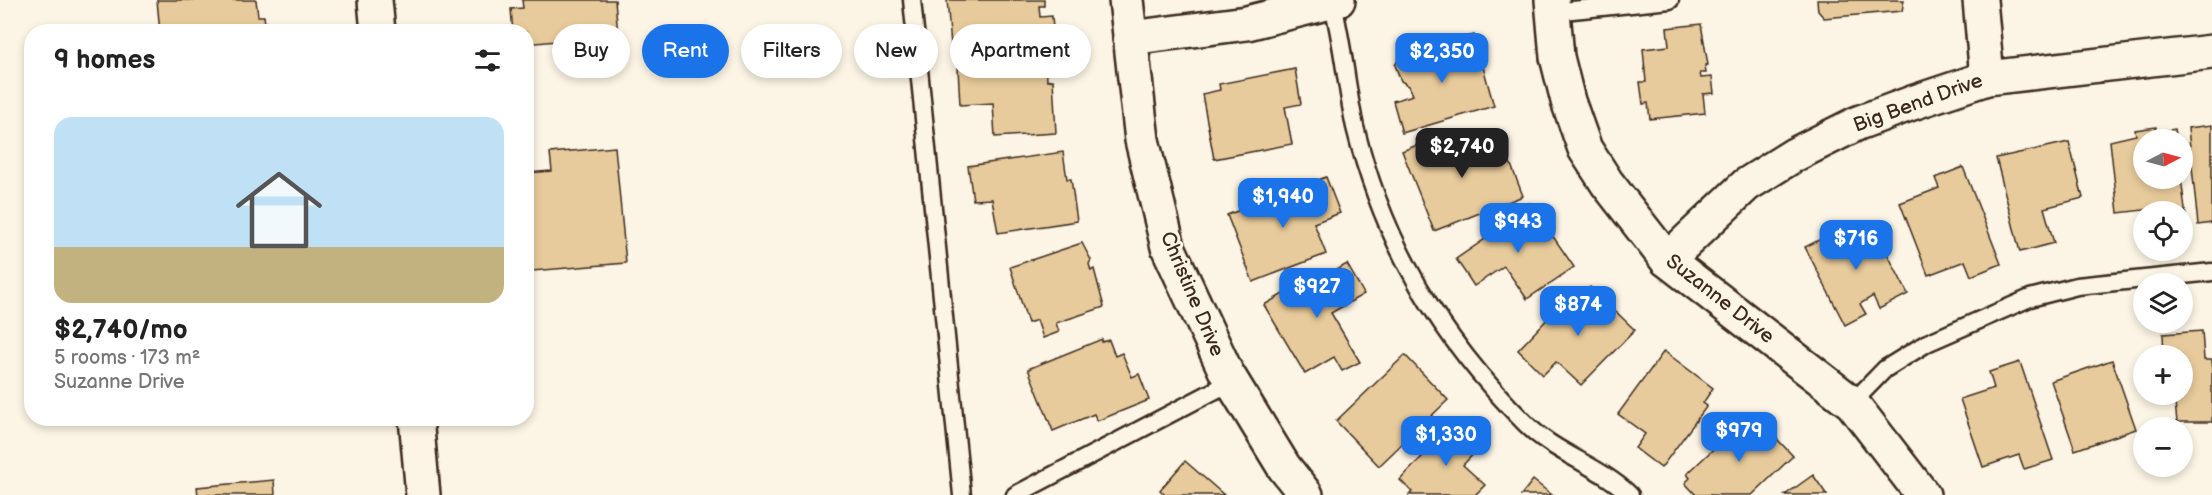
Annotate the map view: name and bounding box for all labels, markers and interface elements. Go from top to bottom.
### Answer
chip: Buy [552,24,630,78]
chip: Rent [642,24,729,78]
chip: Filters [741,24,842,78]
chip: New [854,24,938,78]
chip: Apartment [950,24,1091,78]
pin: $2,350 [1393,33,1491,84]
text: $2,350 [1409,40,1475,64]
icon: filters [471,44,504,77]
text: 9 homes [54,45,155,76]
street label: Big Bend Drive [1850,68,1986,138]
pin: $2,740 [1413,128,1511,179]
north arrow [2133,129,2193,189]
map controls [2133,129,2193,477]
text: $2,740 [1430,135,1494,159]
icon: home [225,156,333,264]
pin: $1,940 [1234,178,1332,229]
text: $1,940 [1252,185,1314,209]
button: locate [2133,201,2193,261]
pin: $943 [1482,203,1554,254]
text: $943 [1494,210,1542,234]
pin: $716 [1820,220,1892,271]
text: $716 [1834,227,1878,251]
street label: Christine Drive [1155,228,1229,360]
street label: Suzanne Drive [1661,249,1779,349]
pin: $927 [1281,268,1353,319]
button: layers [2133,273,2193,333]
text: $927 [1293,275,1341,299]
pin: $874 [1542,286,1614,337]
text: $874 [1554,293,1602,317]
text: $2,740/mo [54,315,188,346]
button: + [2133,345,2193,405]
text: 5 rooms · 173 m² [54,346,200,370]
text: Suzanne Drive [54,370,185,394]
pin: $979 [1703,412,1775,463]
pin: $1,330 [1397,416,1495,467]
button: − [2133,417,2193,477]
text: $979 [1715,419,1763,443]
text: $1,330 [1415,423,1477,447]

